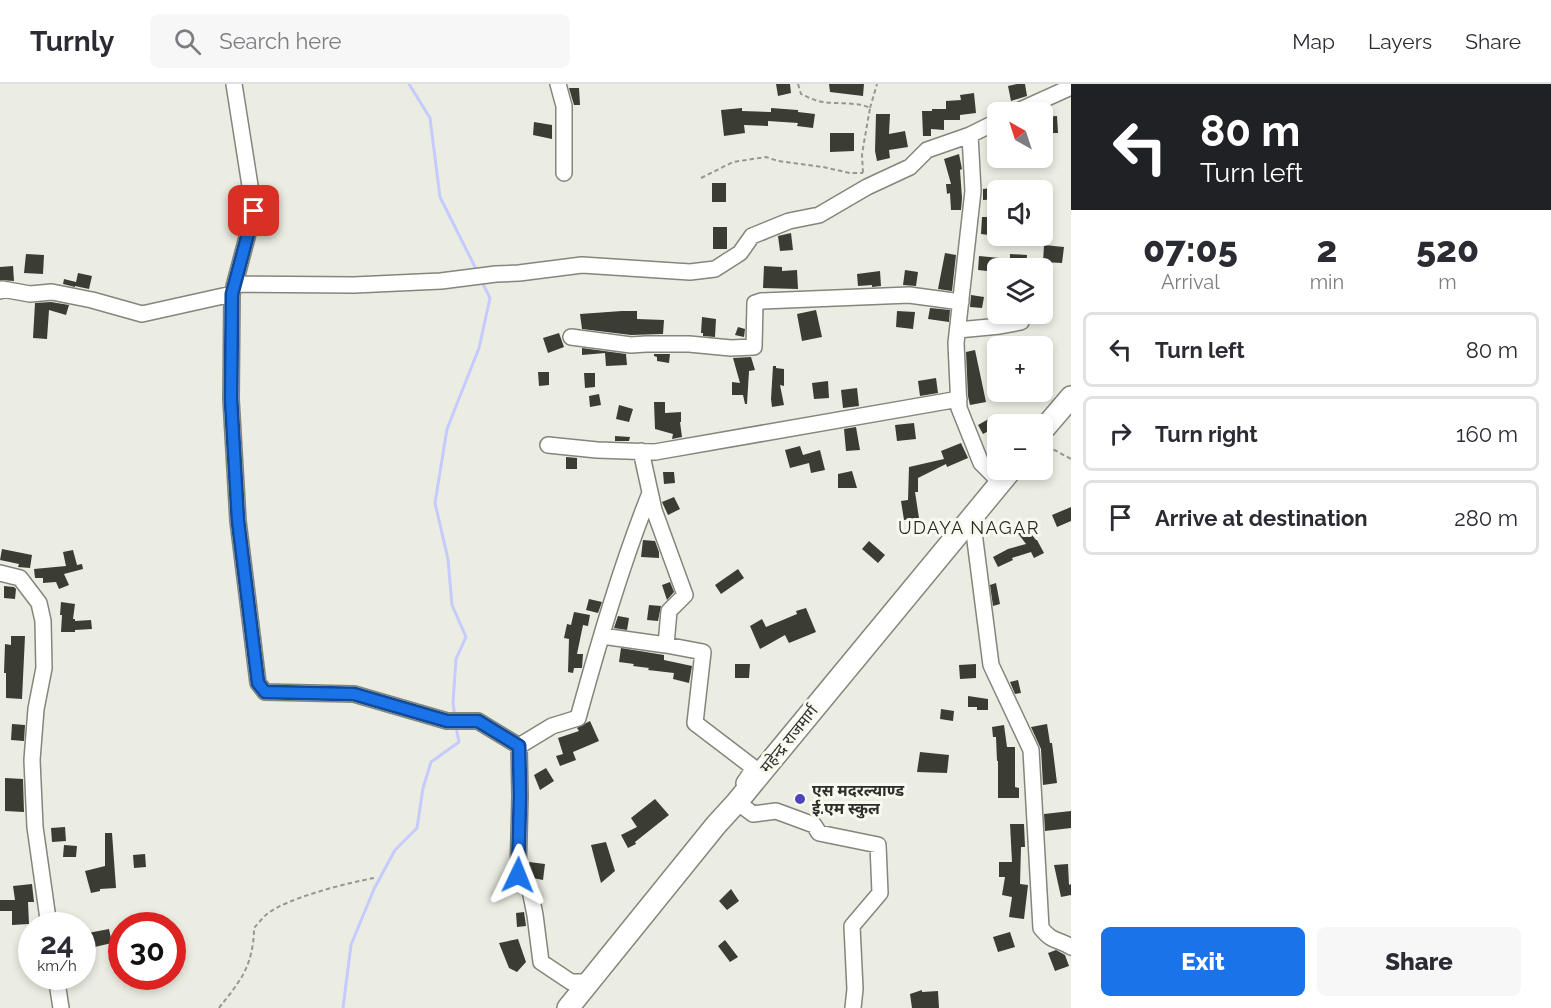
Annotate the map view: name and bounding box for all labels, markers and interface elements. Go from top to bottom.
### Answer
search box [150,14,570,68]
text: Turnly [30,25,114,58]
icon: search [171,25,204,58]
text: Search here [219,28,341,54]
text: Map [1292,29,1335,54]
text: Layers [1368,29,1432,54]
text: Share [1465,29,1521,54]
north arrow [987,102,1053,168]
map controls [987,102,1053,480]
text: 80 m [1200,107,1300,156]
icon: left [1101,108,1179,186]
text: Turn left [1200,157,1303,188]
button: sound [987,180,1053,246]
pin [228,185,279,236]
icon: arrive [237,194,270,227]
text: 07:05 [1143,228,1238,270]
text: 2 [1316,228,1337,270]
text: 520 [1416,228,1479,270]
button: layers [987,258,1053,324]
text: Arrival [1161,270,1220,294]
text: min [1310,270,1344,294]
text: m [1438,270,1457,294]
icon: left [1104,333,1137,366]
button: + [987,336,1053,402]
text: Turn left [1155,337,1245,363]
text: 80 m [1466,337,1518,363]
button: − [987,414,1053,480]
icon: right [1104,417,1137,450]
text: Turn right [1155,421,1258,447]
text: 160 m [1456,421,1518,447]
icon: arrive [1104,501,1137,534]
text: Arrive at destination [1155,505,1368,531]
text: 280 m [1454,505,1518,531]
district label: UDAYA NAGAR [898,517,1040,538]
street label: महेन्द्र राजमार्ग [756,701,822,776]
place label: एस मदरल्याण्ड ई.एम स्कुल [812,781,905,819]
marker: एस मदरल्याण्ड ई.एम स्कुल [793,792,807,806]
position arrow [486,843,550,907]
speed limit sign: 30 [108,912,186,990]
text: 24 [40,926,74,961]
button: Exit [1101,927,1305,996]
button: Share [1317,927,1521,996]
text: km/h [37,957,77,975]

